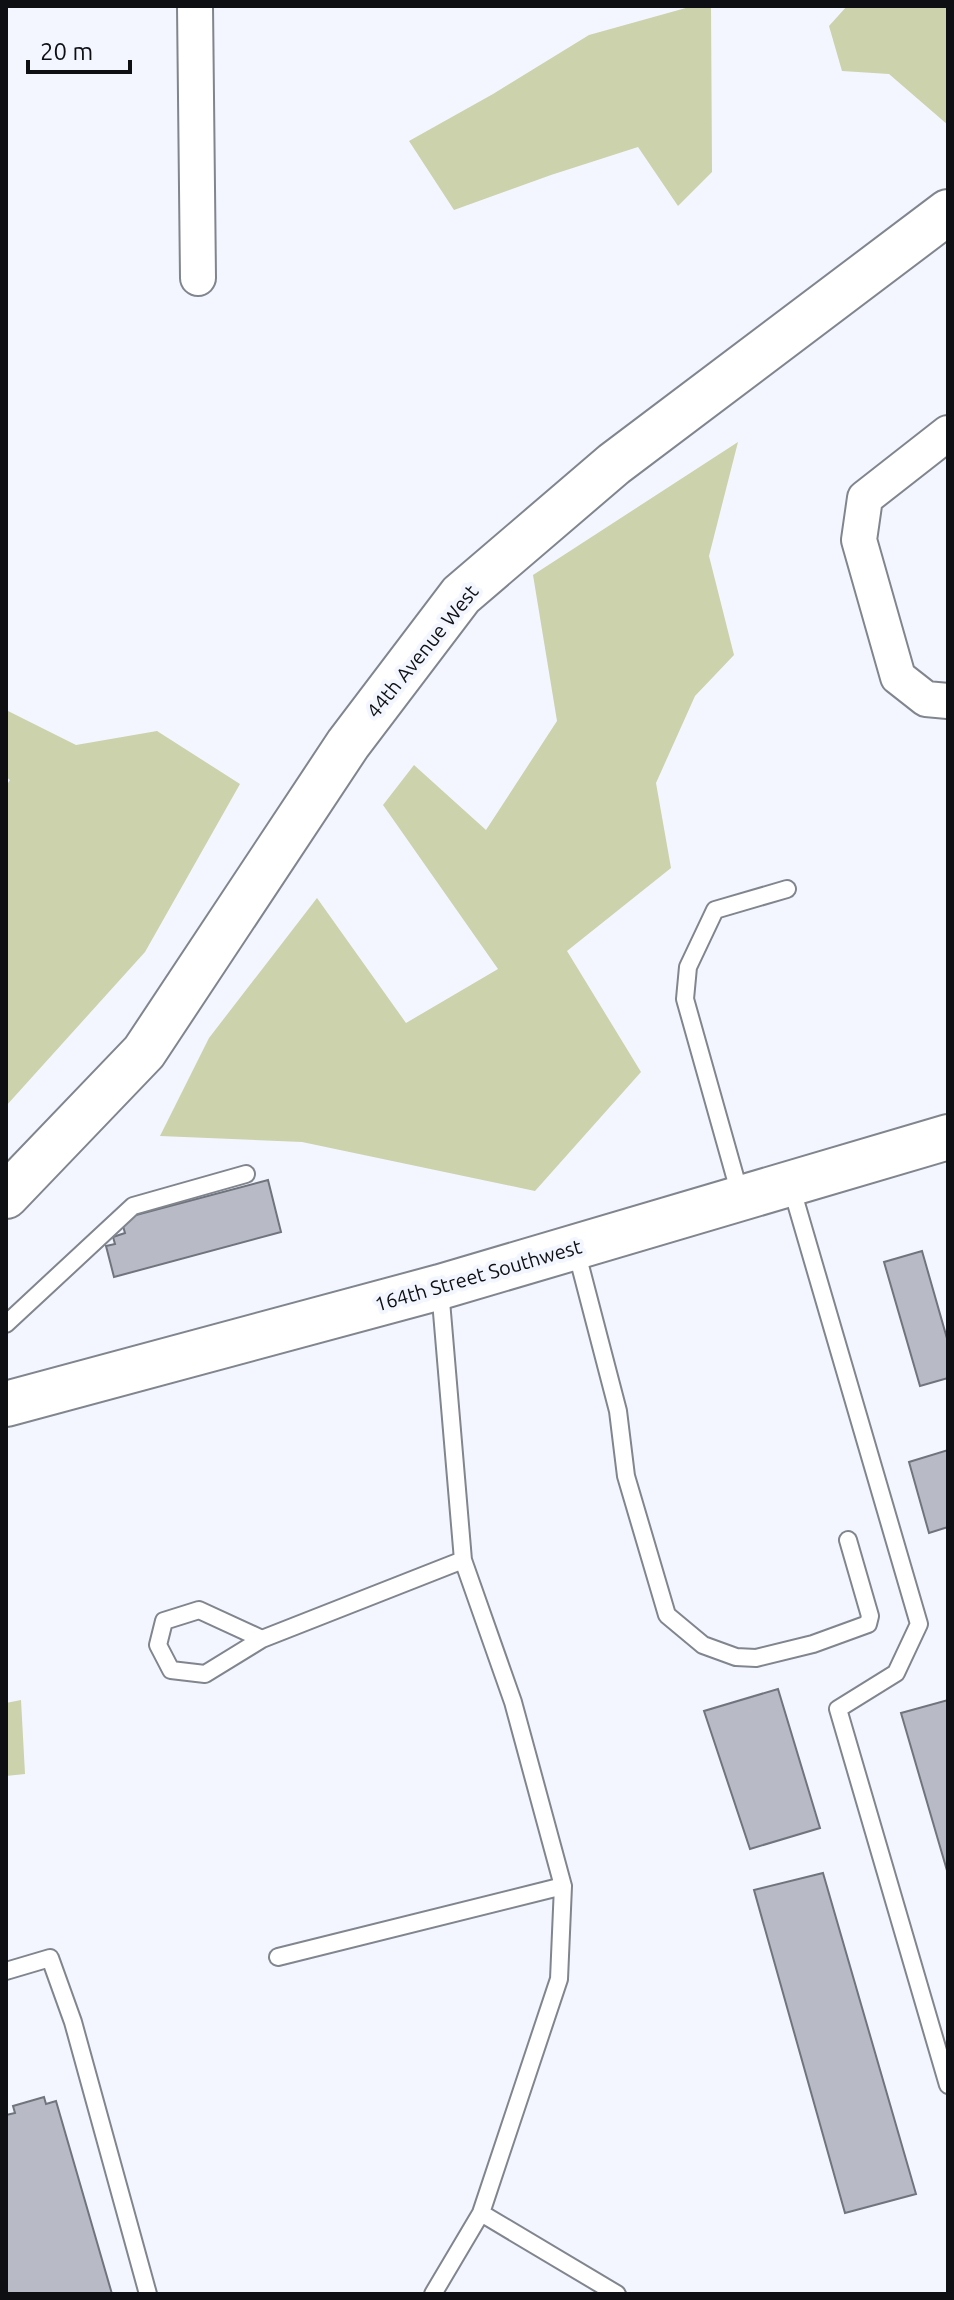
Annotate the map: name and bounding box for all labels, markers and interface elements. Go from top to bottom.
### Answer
scale bar [28,24,130,74]
text: 20 m [40,38,93,65]
street label: 44th Avenue West [361,580,483,722]
street label: 164th Street Southwest [372,1234,584,1316]

